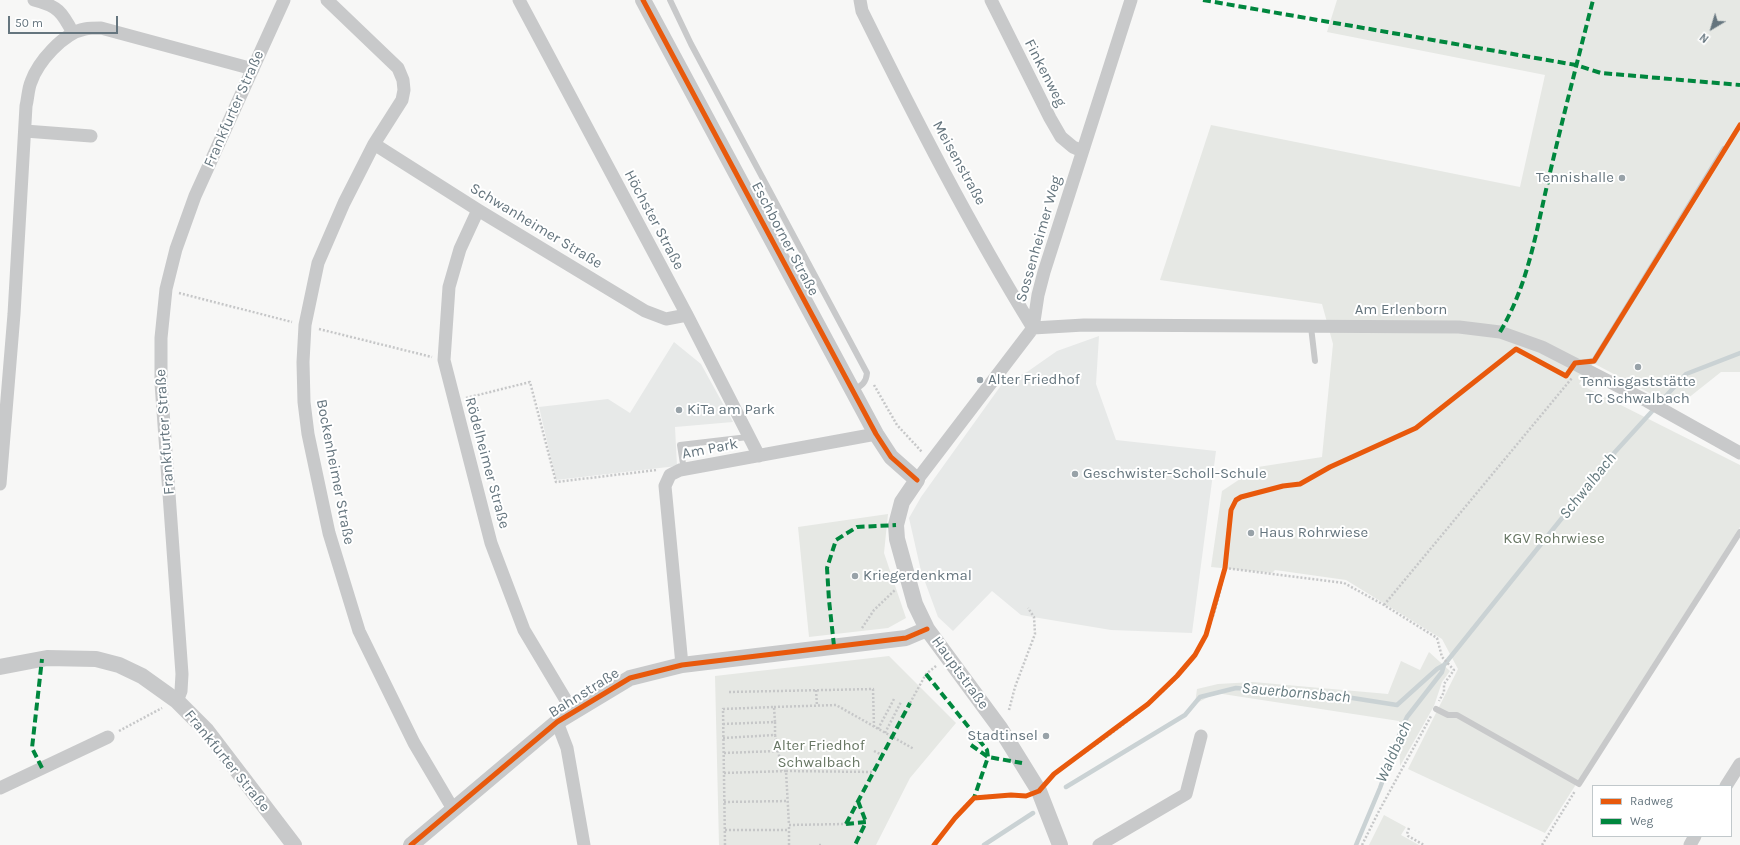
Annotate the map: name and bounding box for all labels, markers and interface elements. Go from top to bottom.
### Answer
scale bar [10,8,120,34]
north arrow [1692,8,1732,48]
text: 50 m [15,16,43,30]
text: N [1697,30,1711,45]
street label: Finkenweg [1020,36,1070,110]
street label: Frankfurter Straße [200,48,268,170]
street label: Meisenstraße [928,118,990,208]
street label: Höchster Straße [620,167,688,273]
place label: Tennishalle [1536,169,1614,187]
marker: Tennishalle [1617,173,1627,183]
street label: Sossenheimer Weg [1012,174,1066,304]
street label: Schwanheimer Straße [467,179,605,273]
street label: Eschborner Straße [747,179,823,299]
street label: Am Erlenborn [1355,301,1447,319]
marker: Tennisgaststätte TC Schwalbach [1633,362,1643,372]
street label: Frankfurter Straße [152,368,178,496]
place label: Alter Friedhof [988,371,1080,389]
place label: Tennisgaststätte TC Schwalbach [1580,373,1696,408]
marker: Alter Friedhof [975,375,985,385]
street label: Rödelheimer Straße [461,395,513,531]
street label: Bockenheimer Straße [312,398,358,546]
place label: KiTa am Park [687,401,775,419]
marker: KiTa am Park [674,405,684,415]
street label: Am Park [680,435,740,463]
water label: Schwalbach [1555,449,1621,523]
place label: Geschwister-Scholl-Schule [1083,465,1267,483]
marker: Geschwister-Scholl-Schule [1070,469,1080,479]
place label: Haus Rohrwiese [1259,524,1368,542]
marker: Haus Rohrwiese [1246,528,1256,538]
park label: KGV Rohrwiese [1503,530,1605,548]
place label: Kriegerdenkmal [863,567,972,585]
marker: Kriegerdenkmal [850,571,860,581]
street label: Hauptstraße [927,633,993,713]
street label: Bahnstraße [545,664,623,722]
water label: Sauerbornsbach [1241,679,1351,707]
street label: Frankfurter Straße [180,706,274,816]
water label: Waldbach [1372,718,1416,786]
place label: Stadtinsel [967,727,1038,745]
marker: Stadtinsel [1041,731,1051,741]
park label: Alter Friedhof Schwalbach [773,737,865,772]
legend [1592,785,1732,837]
text: Radweg [1630,794,1673,808]
text: Weg [1630,814,1653,828]

